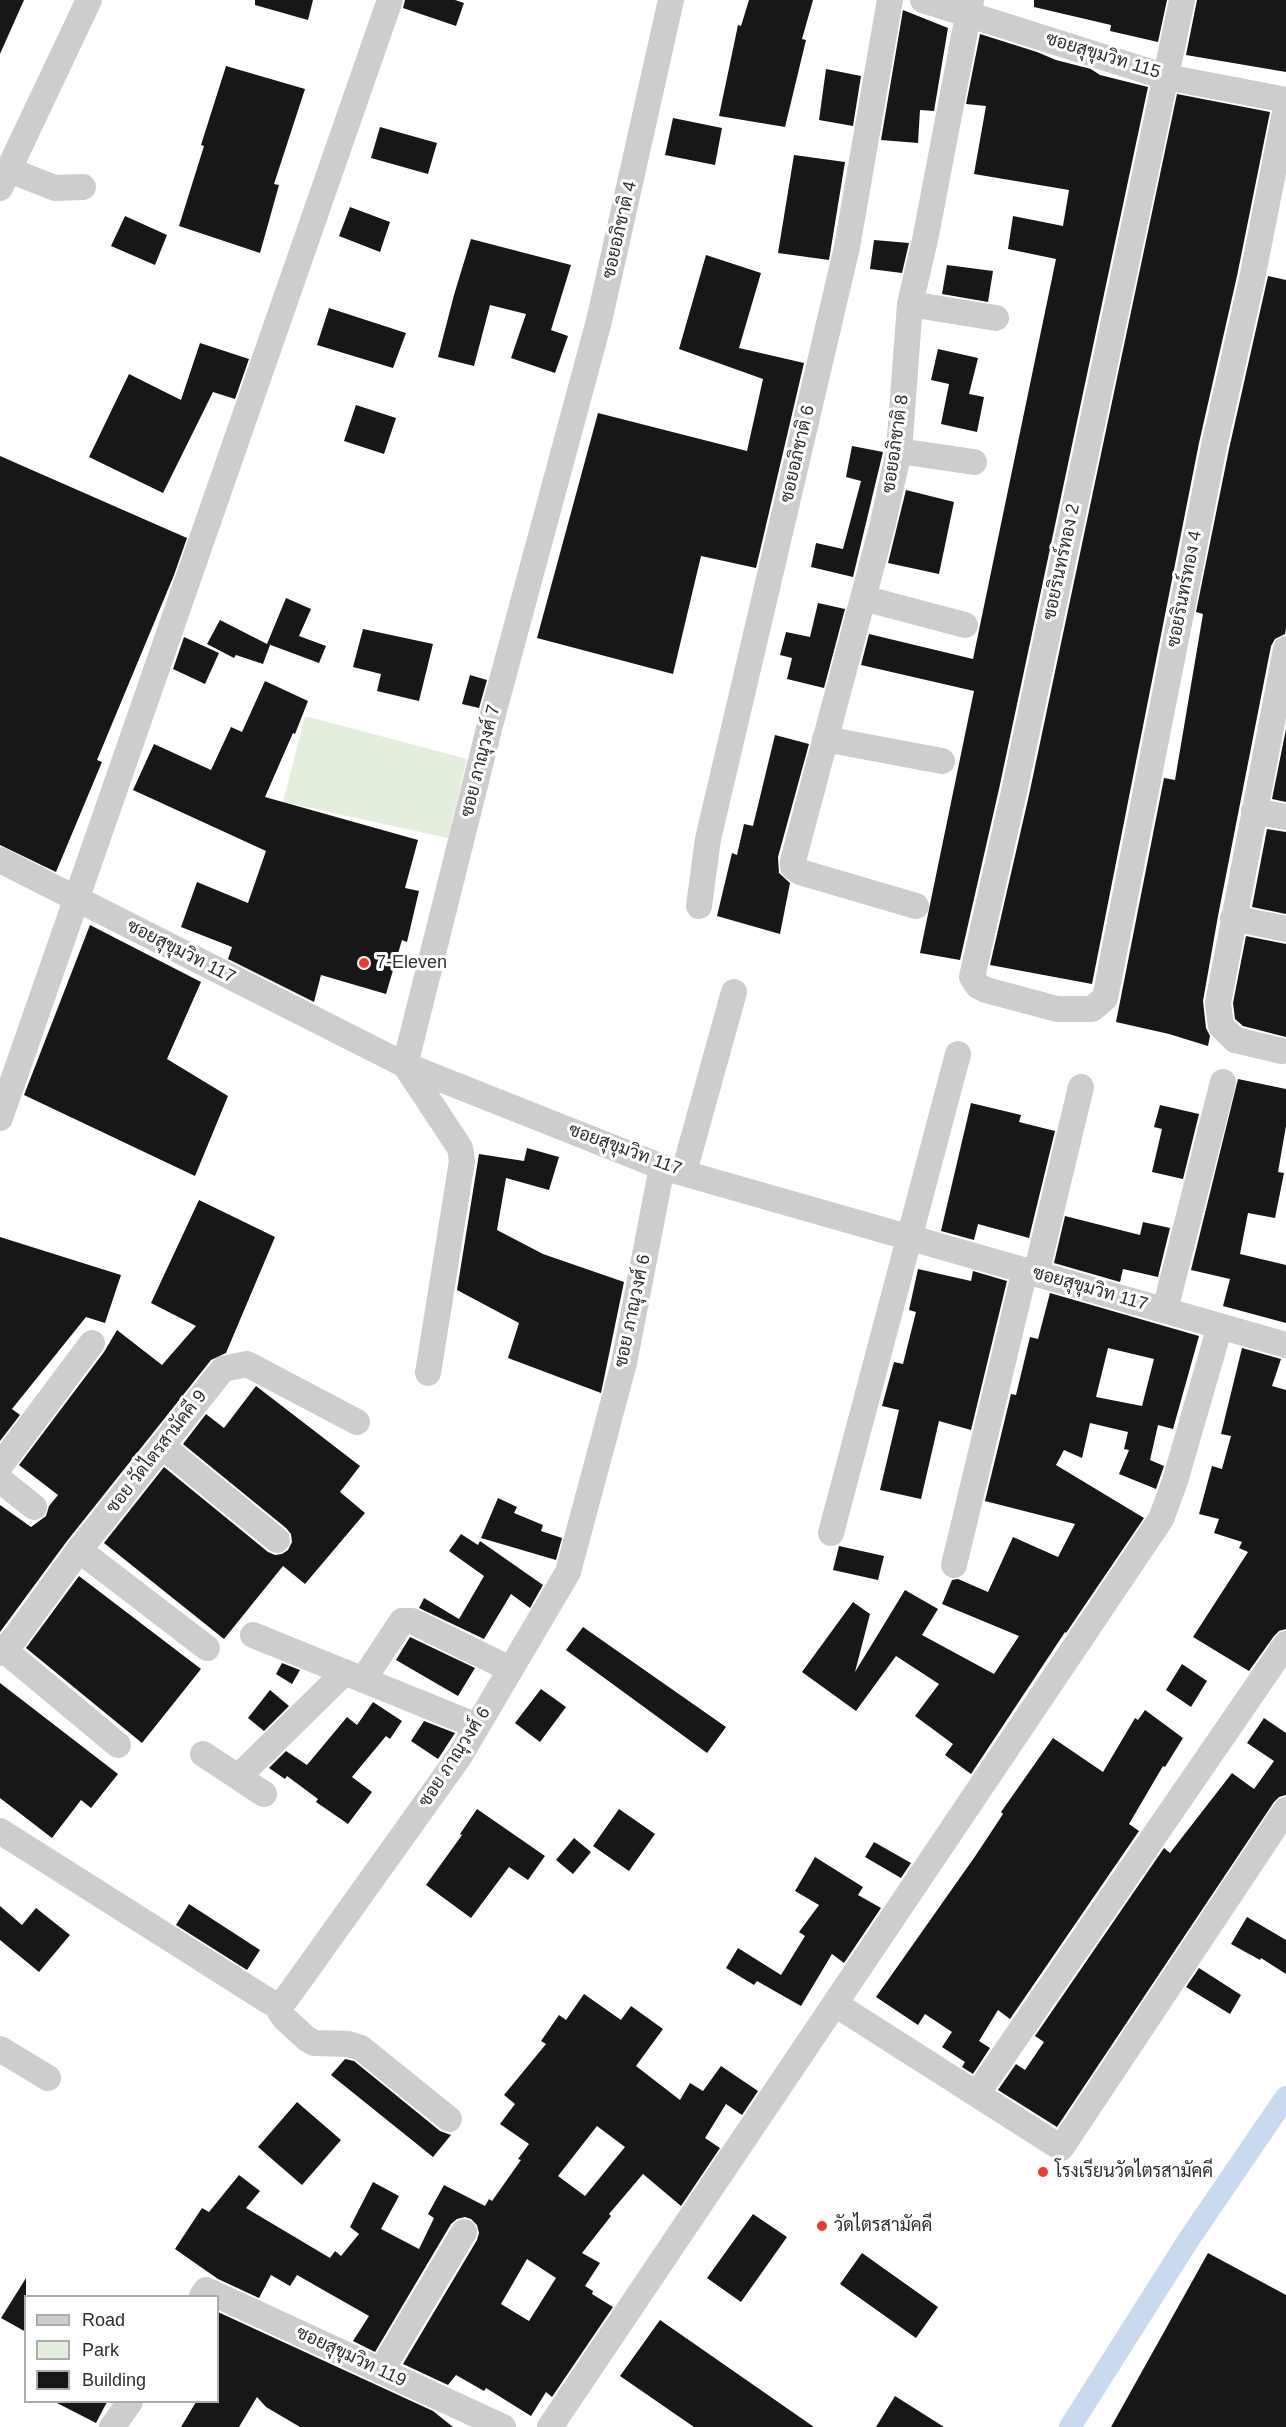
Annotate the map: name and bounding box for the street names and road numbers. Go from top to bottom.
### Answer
street label: ซอยสุขุมวิท 115 [1043,28,1163,84]
street label: ซอยอภิชาติ 4 [598,179,642,281]
street label: ซอยอภิชาติ 8 [878,393,914,495]
street label: ซอยอภิชาติ 6 [776,403,820,505]
street label: ซอยรินทร์ทอง 2 [1039,502,1085,622]
street label: ซอยรินทร์ทอง 4 [1163,529,1207,649]
street label: ซอย ภาณุวงศ์ 7 [457,703,505,819]
street label: ซอยสุขุมวิท 117 [123,915,239,989]
street label: ซอยสุขุมวิท 117 [565,1120,685,1180]
street label: ซอย ภาณุวงศ์ 6 [610,1253,656,1369]
street label: ซอยสุขุมวิท 117 [1030,1262,1150,1316]
street label: ซอย วัดไตรสามัคคี 9 [102,1386,212,1518]
street label: ซอย ภาณุวงศ์ 6 [415,1703,495,1811]
street label: ซอยสุขุมวิท 119 [293,2322,409,2392]

